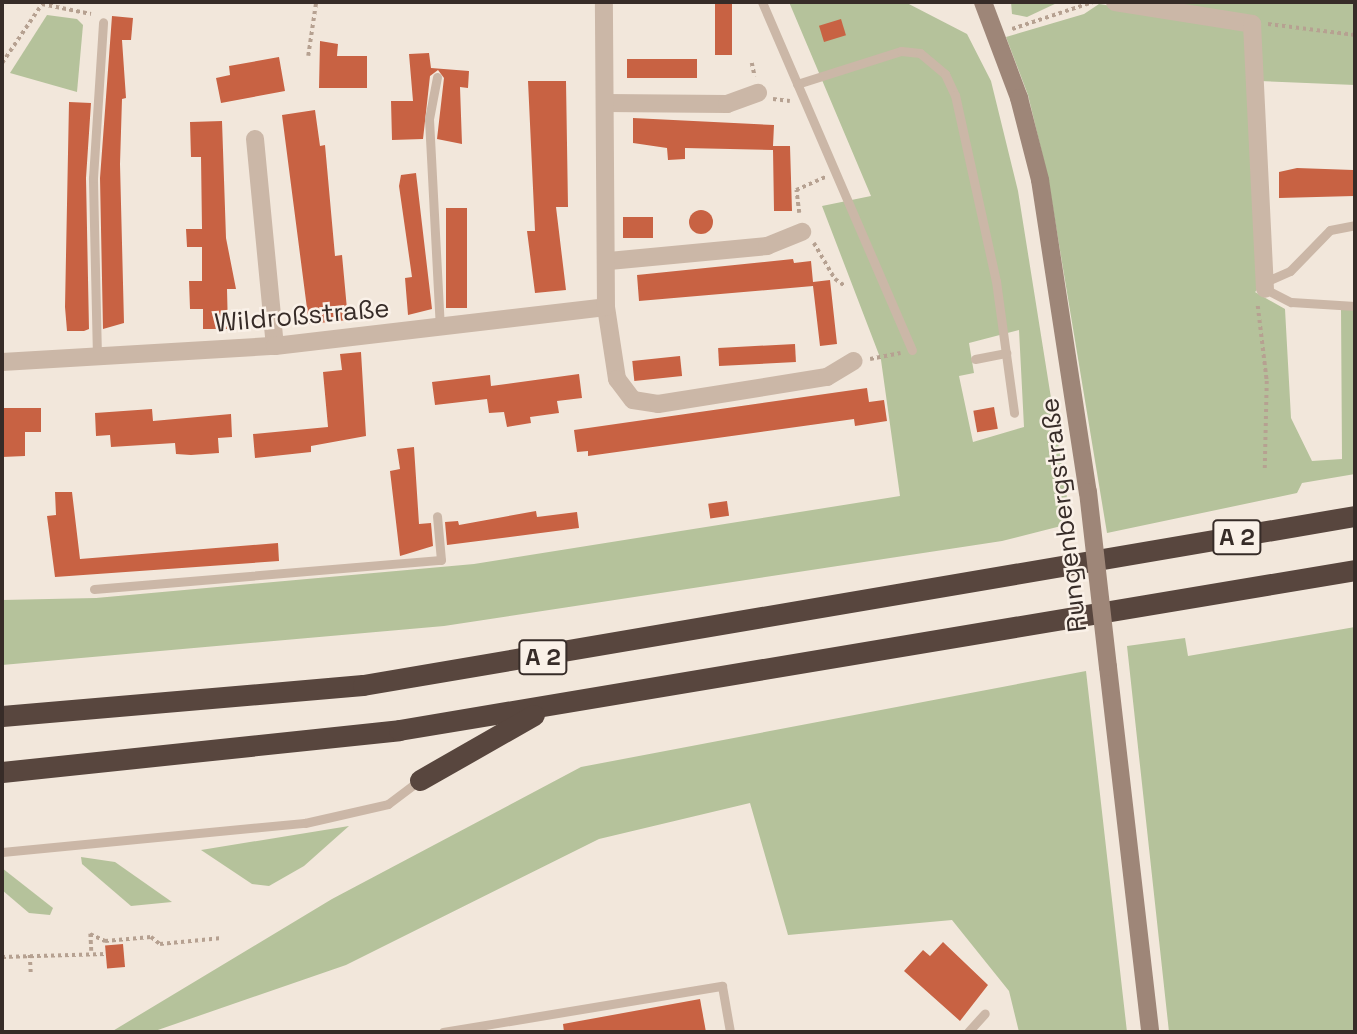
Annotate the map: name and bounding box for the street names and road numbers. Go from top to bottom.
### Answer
street label: Wildroßstraße [213,293,391,339]
street label: Rungenbergstraße [1034,396,1094,634]
road number: A 2 [1211,516,1263,558]
road number: A 2 [517,636,569,678]

